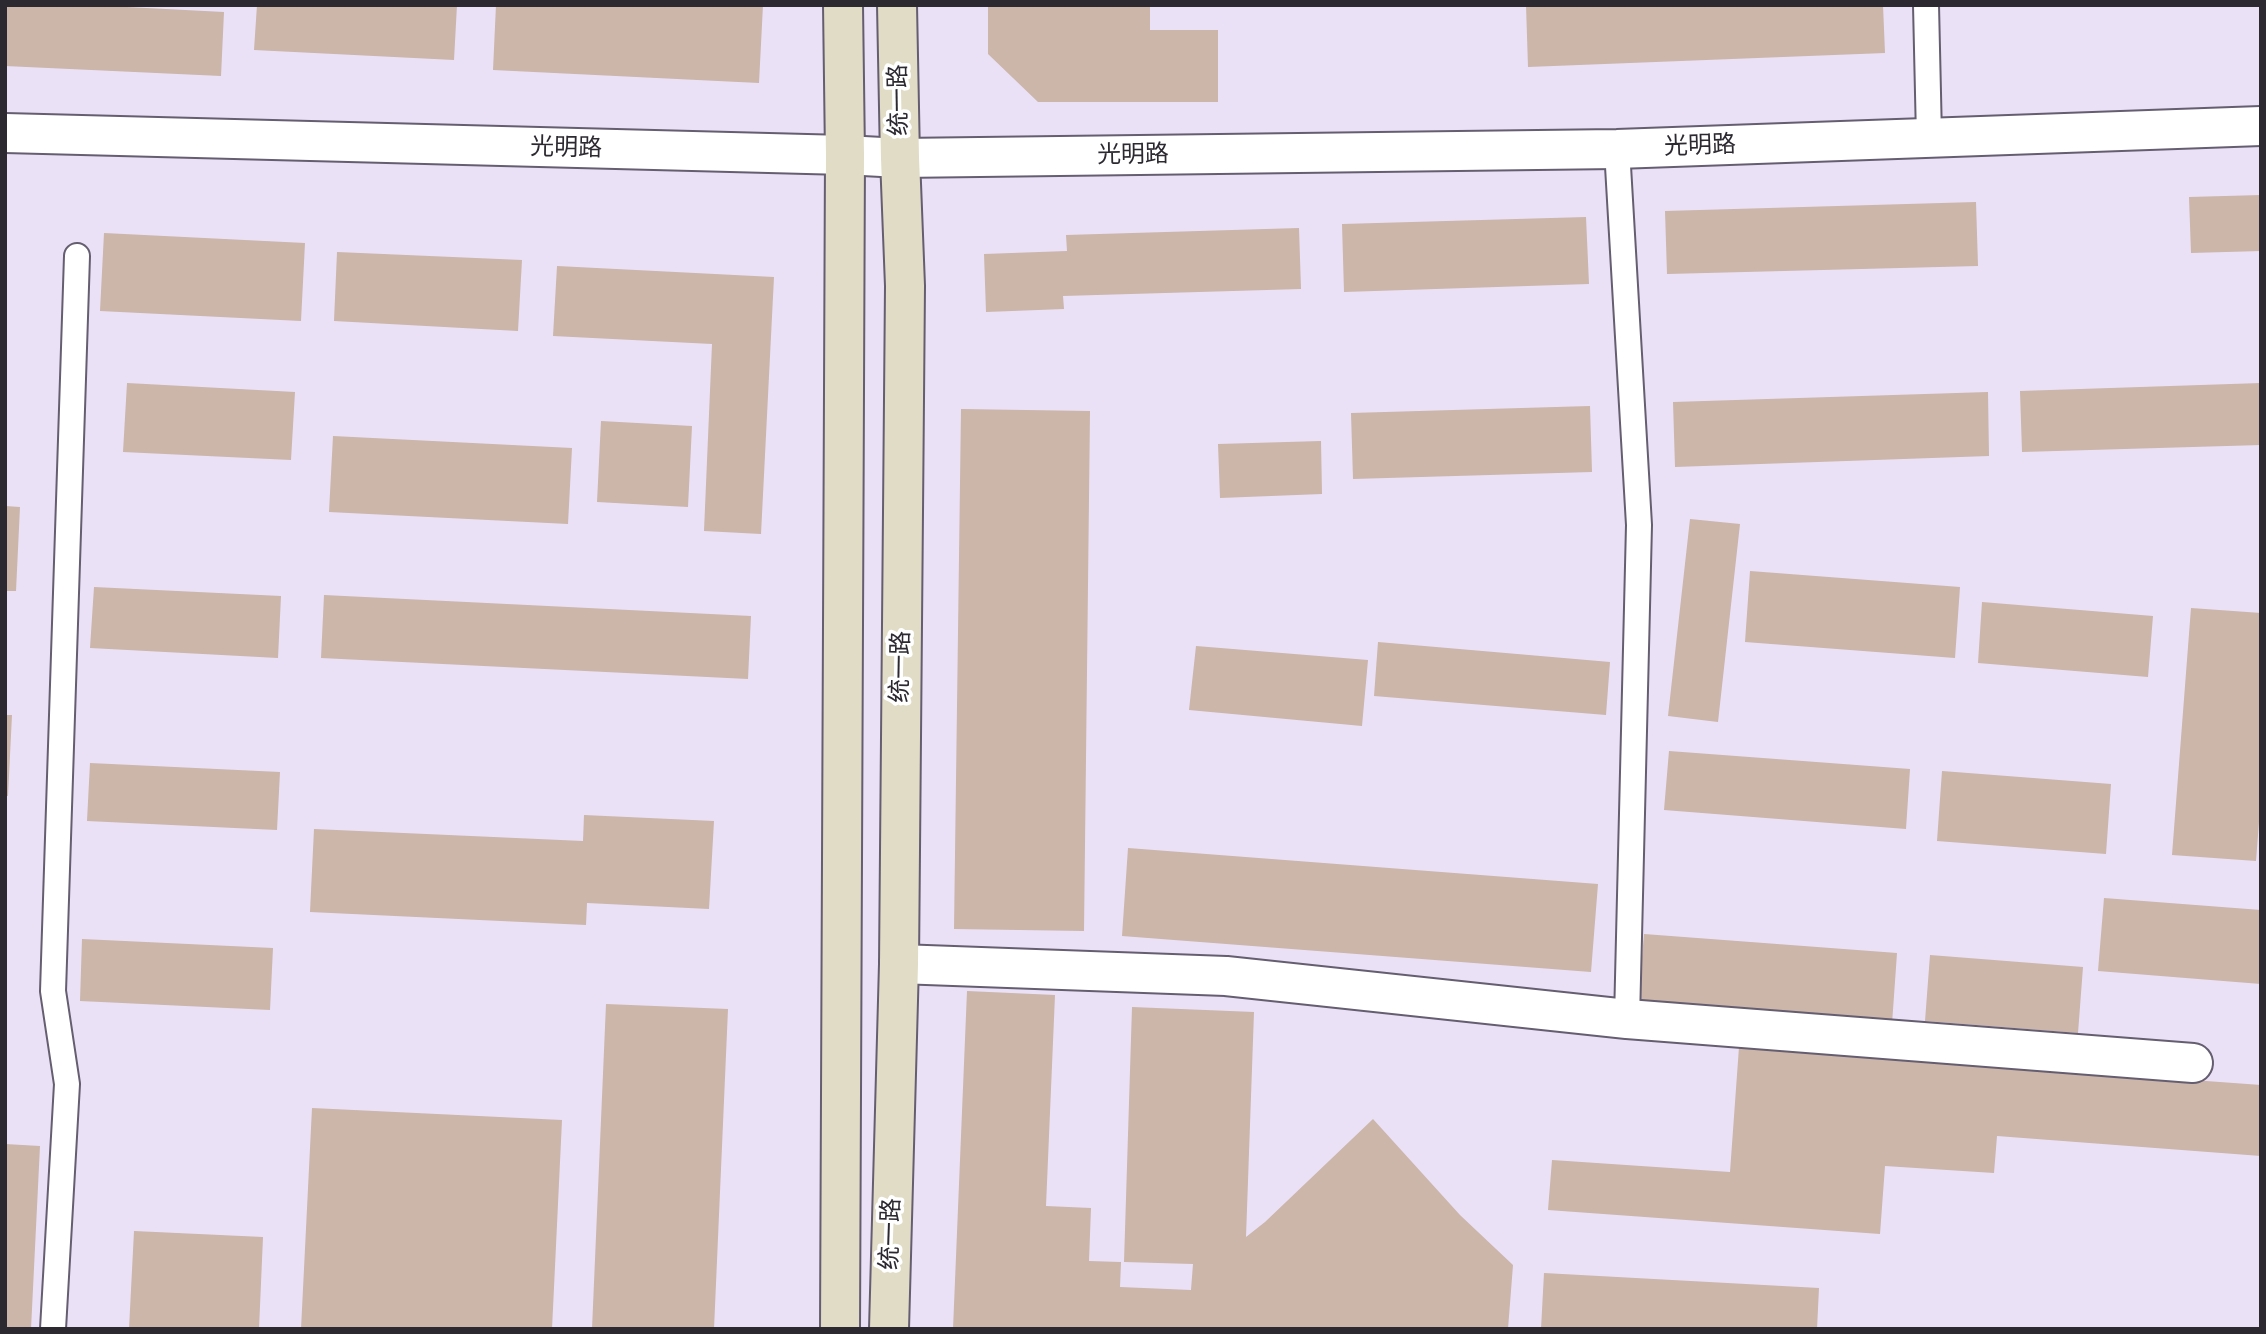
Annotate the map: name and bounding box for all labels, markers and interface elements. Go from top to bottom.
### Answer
street label: 统一路 [884,64,914,136]
street label: 光明路 [1664,130,1736,162]
street label: 光明路 [530,133,602,163]
street label: 光明路 [1097,140,1169,170]
street label: 统一路 [886,631,916,703]
street label: 统一路 [875,1198,907,1270]

